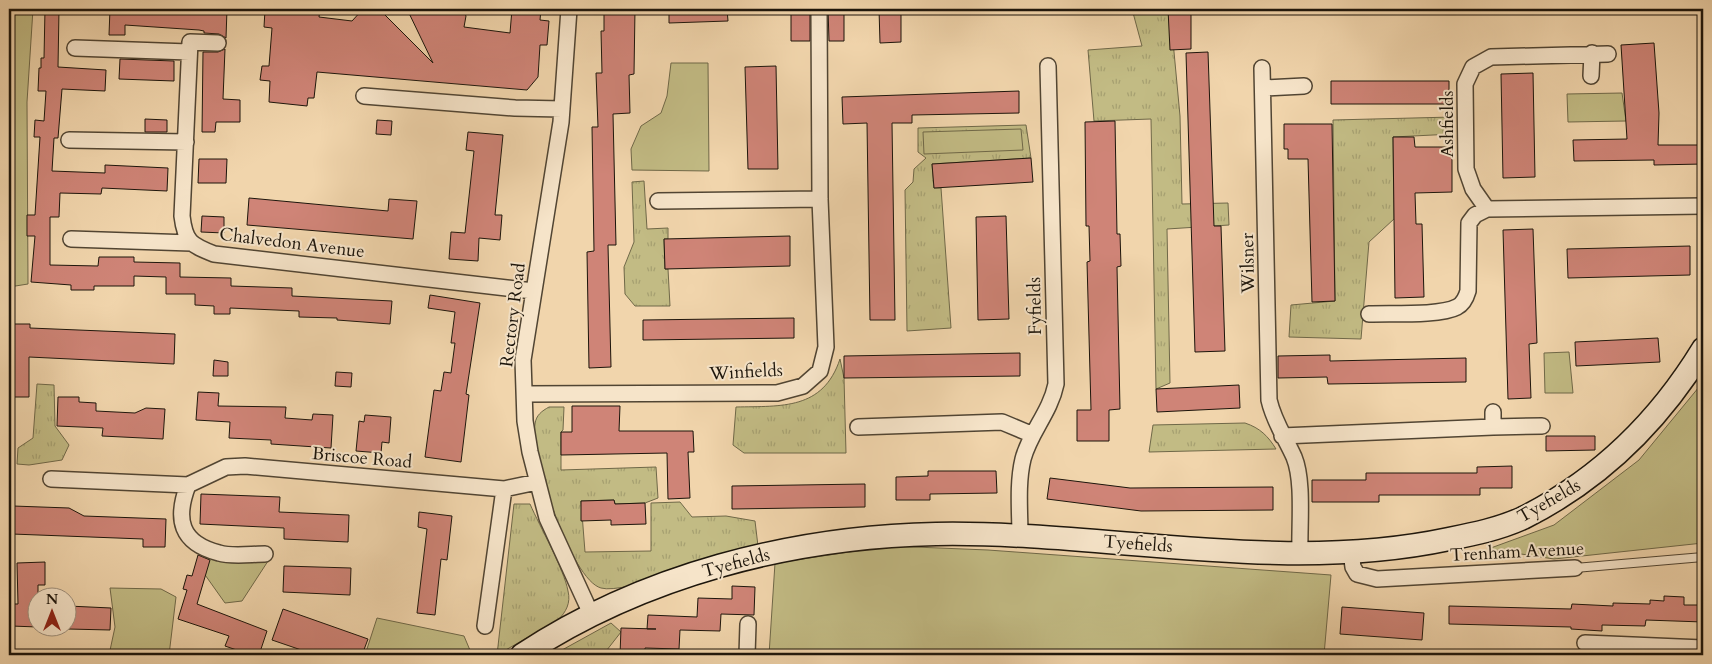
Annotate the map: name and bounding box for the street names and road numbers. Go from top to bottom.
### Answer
street label: Ashfields [1435,90,1460,158]
street label: Chalvedon Avenue [218,222,366,264]
street label: Wilsner [1235,232,1261,294]
street label: Rectory Road [494,261,532,369]
street label: Fyfields [1022,277,1048,335]
street label: Winfields [708,358,783,386]
street label: Briscoe Road [311,441,414,475]
street label: Tyefields [1513,473,1585,529]
street label: Tyefields [1103,529,1173,559]
street label: Trenham Avenue [1449,536,1585,568]
street label: Tyefields [699,542,773,584]

